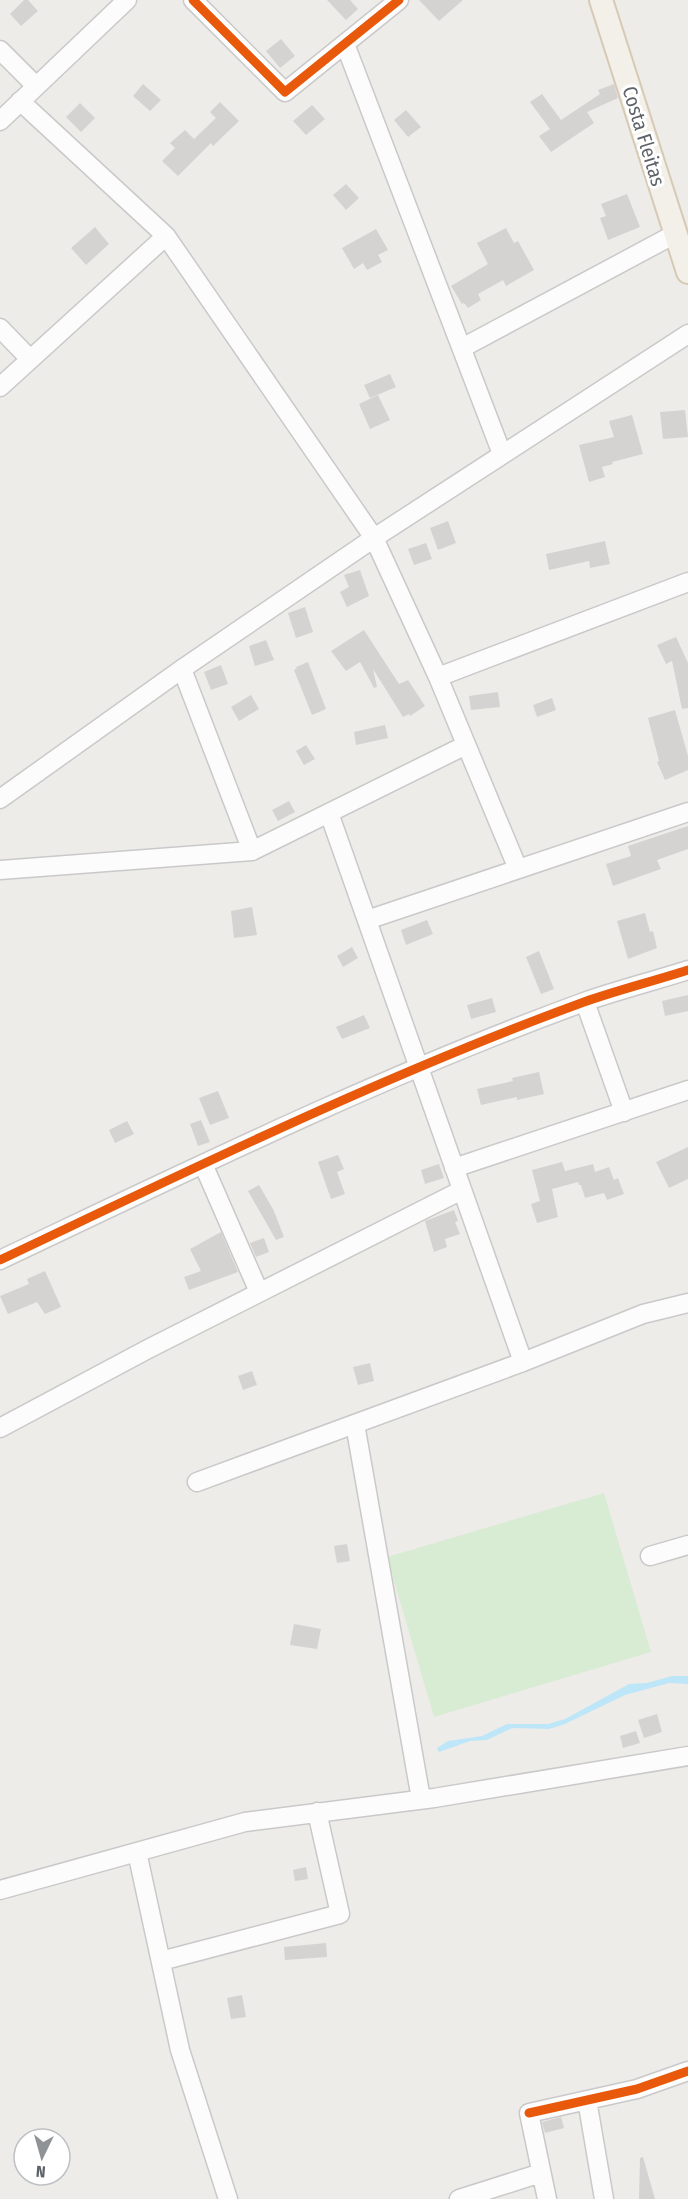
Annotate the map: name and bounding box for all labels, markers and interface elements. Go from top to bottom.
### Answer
street label: Costa Fleitas [617,83,671,189]
north arrow [12,2127,72,2187]
text: N [35,2162,46,2181]

